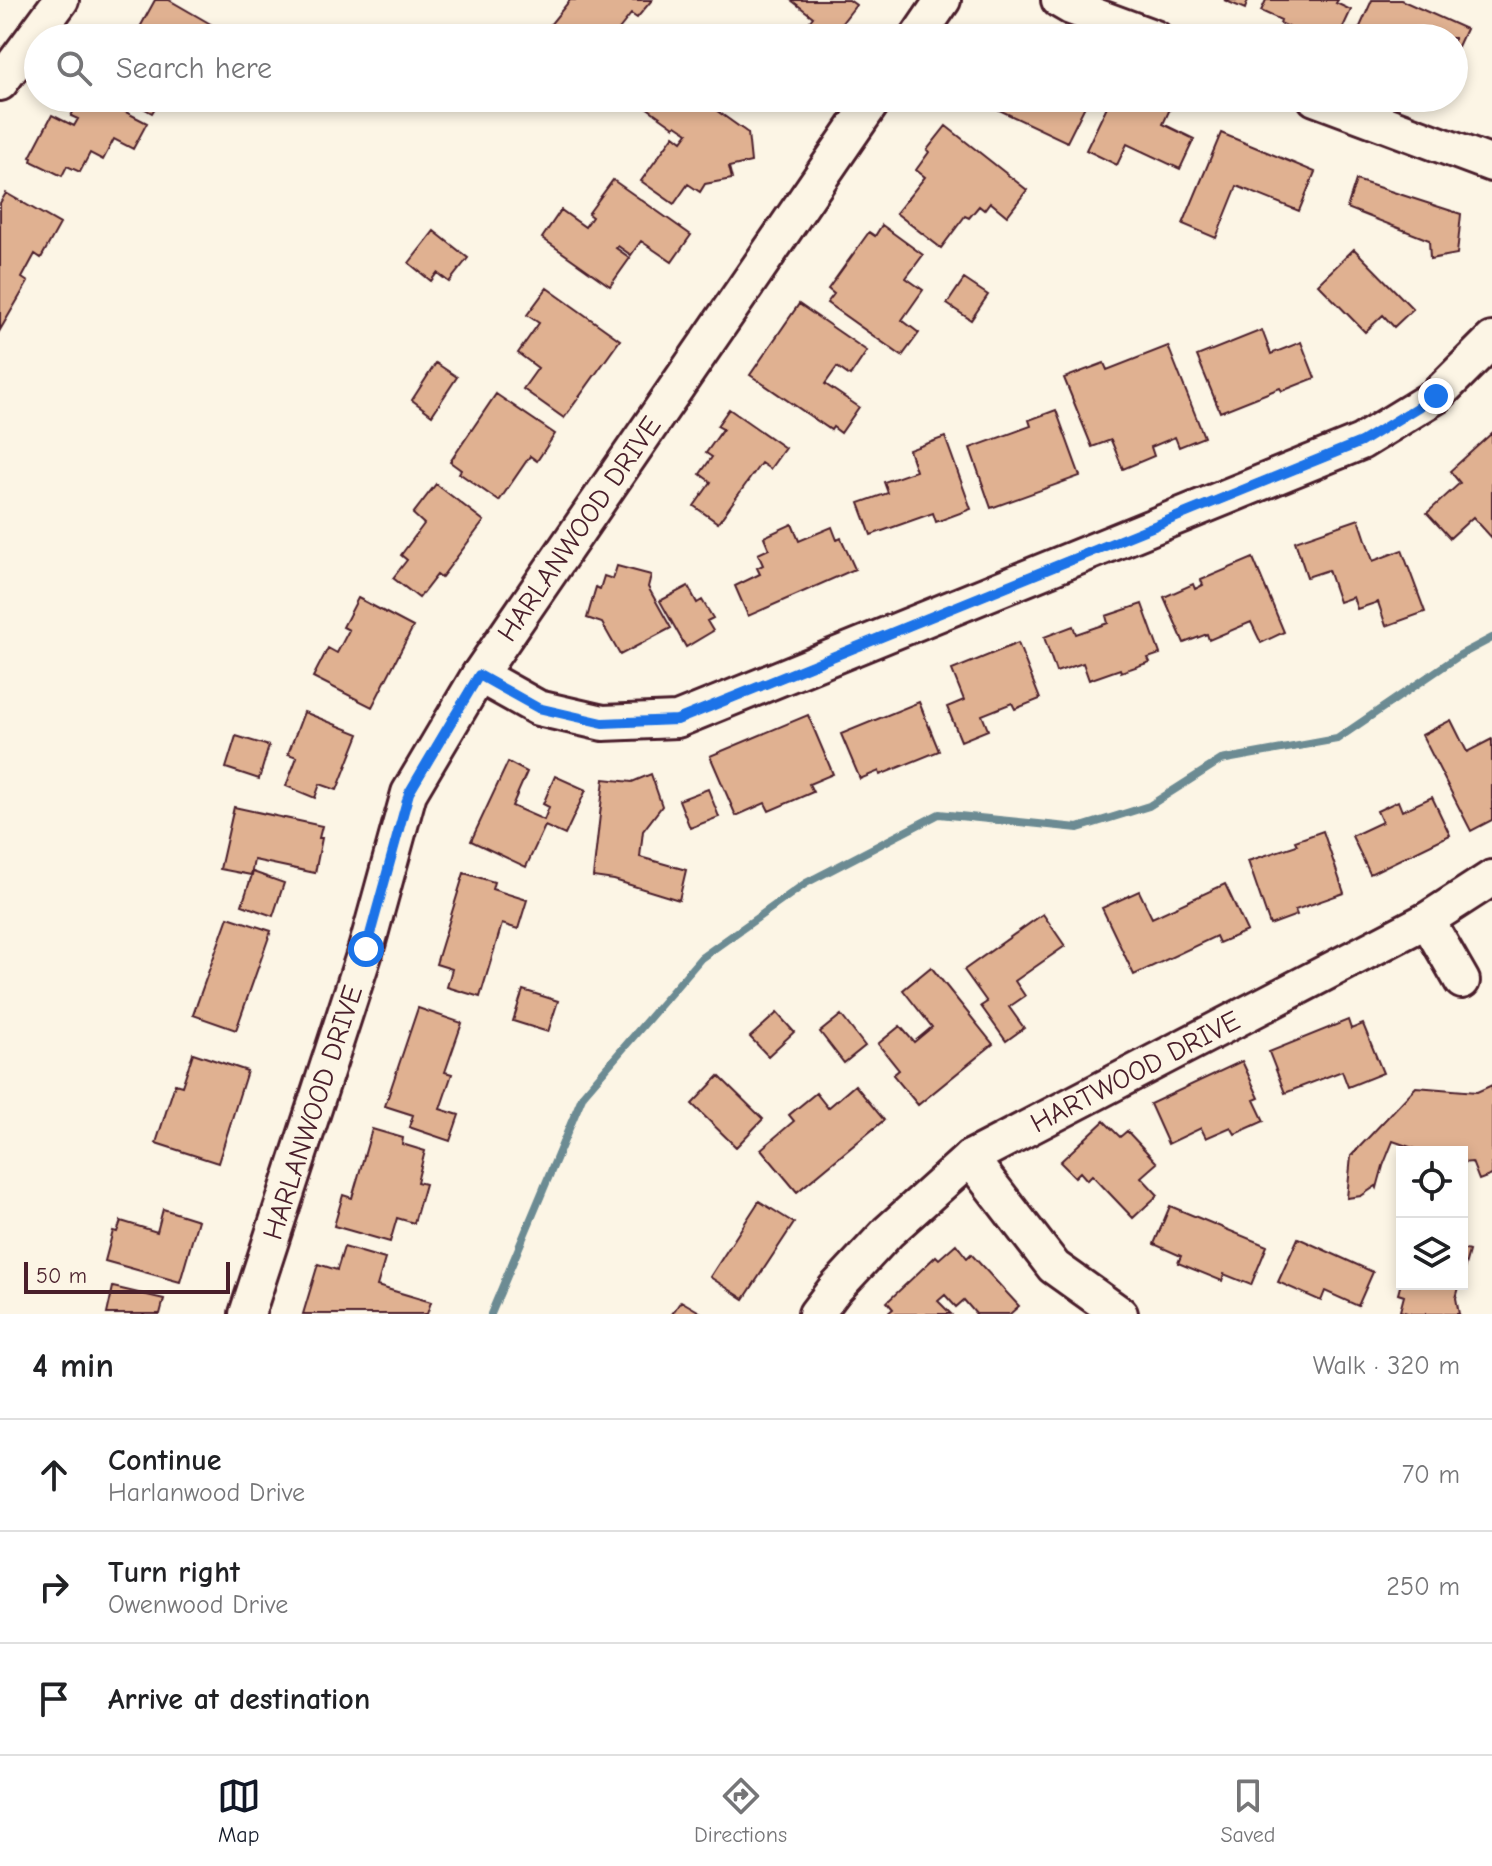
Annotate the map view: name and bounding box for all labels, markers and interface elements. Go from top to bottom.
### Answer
search box [24,24,1468,112]
icon: search [52,46,96,90]
text: Search here [116,51,272,86]
route end [1418,378,1454,414]
street label: HARLANWOOD DRIVE [491,411,667,647]
route start [348,931,384,967]
street label: HARLANWOOD DRIVE [256,981,369,1244]
street label: HARTWOOD DRIVE [1025,1004,1245,1140]
map controls [1396,1146,1468,1290]
button: locate [1396,1146,1468,1218]
button: layers [1396,1218,1468,1290]
scale bar [24,1258,230,1294]
text: 50 m [36,1263,87,1289]
text: 4 min [32,1346,114,1386]
text: Walk · 320 m [1313,1351,1460,1381]
text: Continue [108,1443,222,1478]
icon: ahead [32,1453,76,1497]
text: 70 m [1402,1460,1460,1490]
text: Harlanwood Drive [108,1478,305,1508]
text: Turn right [108,1555,240,1590]
icon: right [32,1565,76,1609]
text: 250 m [1386,1572,1460,1602]
text: Owenwood Drive [108,1590,288,1620]
icon: arrive [32,1677,76,1721]
text: Arrive at destination [108,1682,370,1717]
tab: Map [217,1774,261,1848]
tab: Directions [694,1774,787,1848]
tab: Saved [1220,1774,1275,1848]

